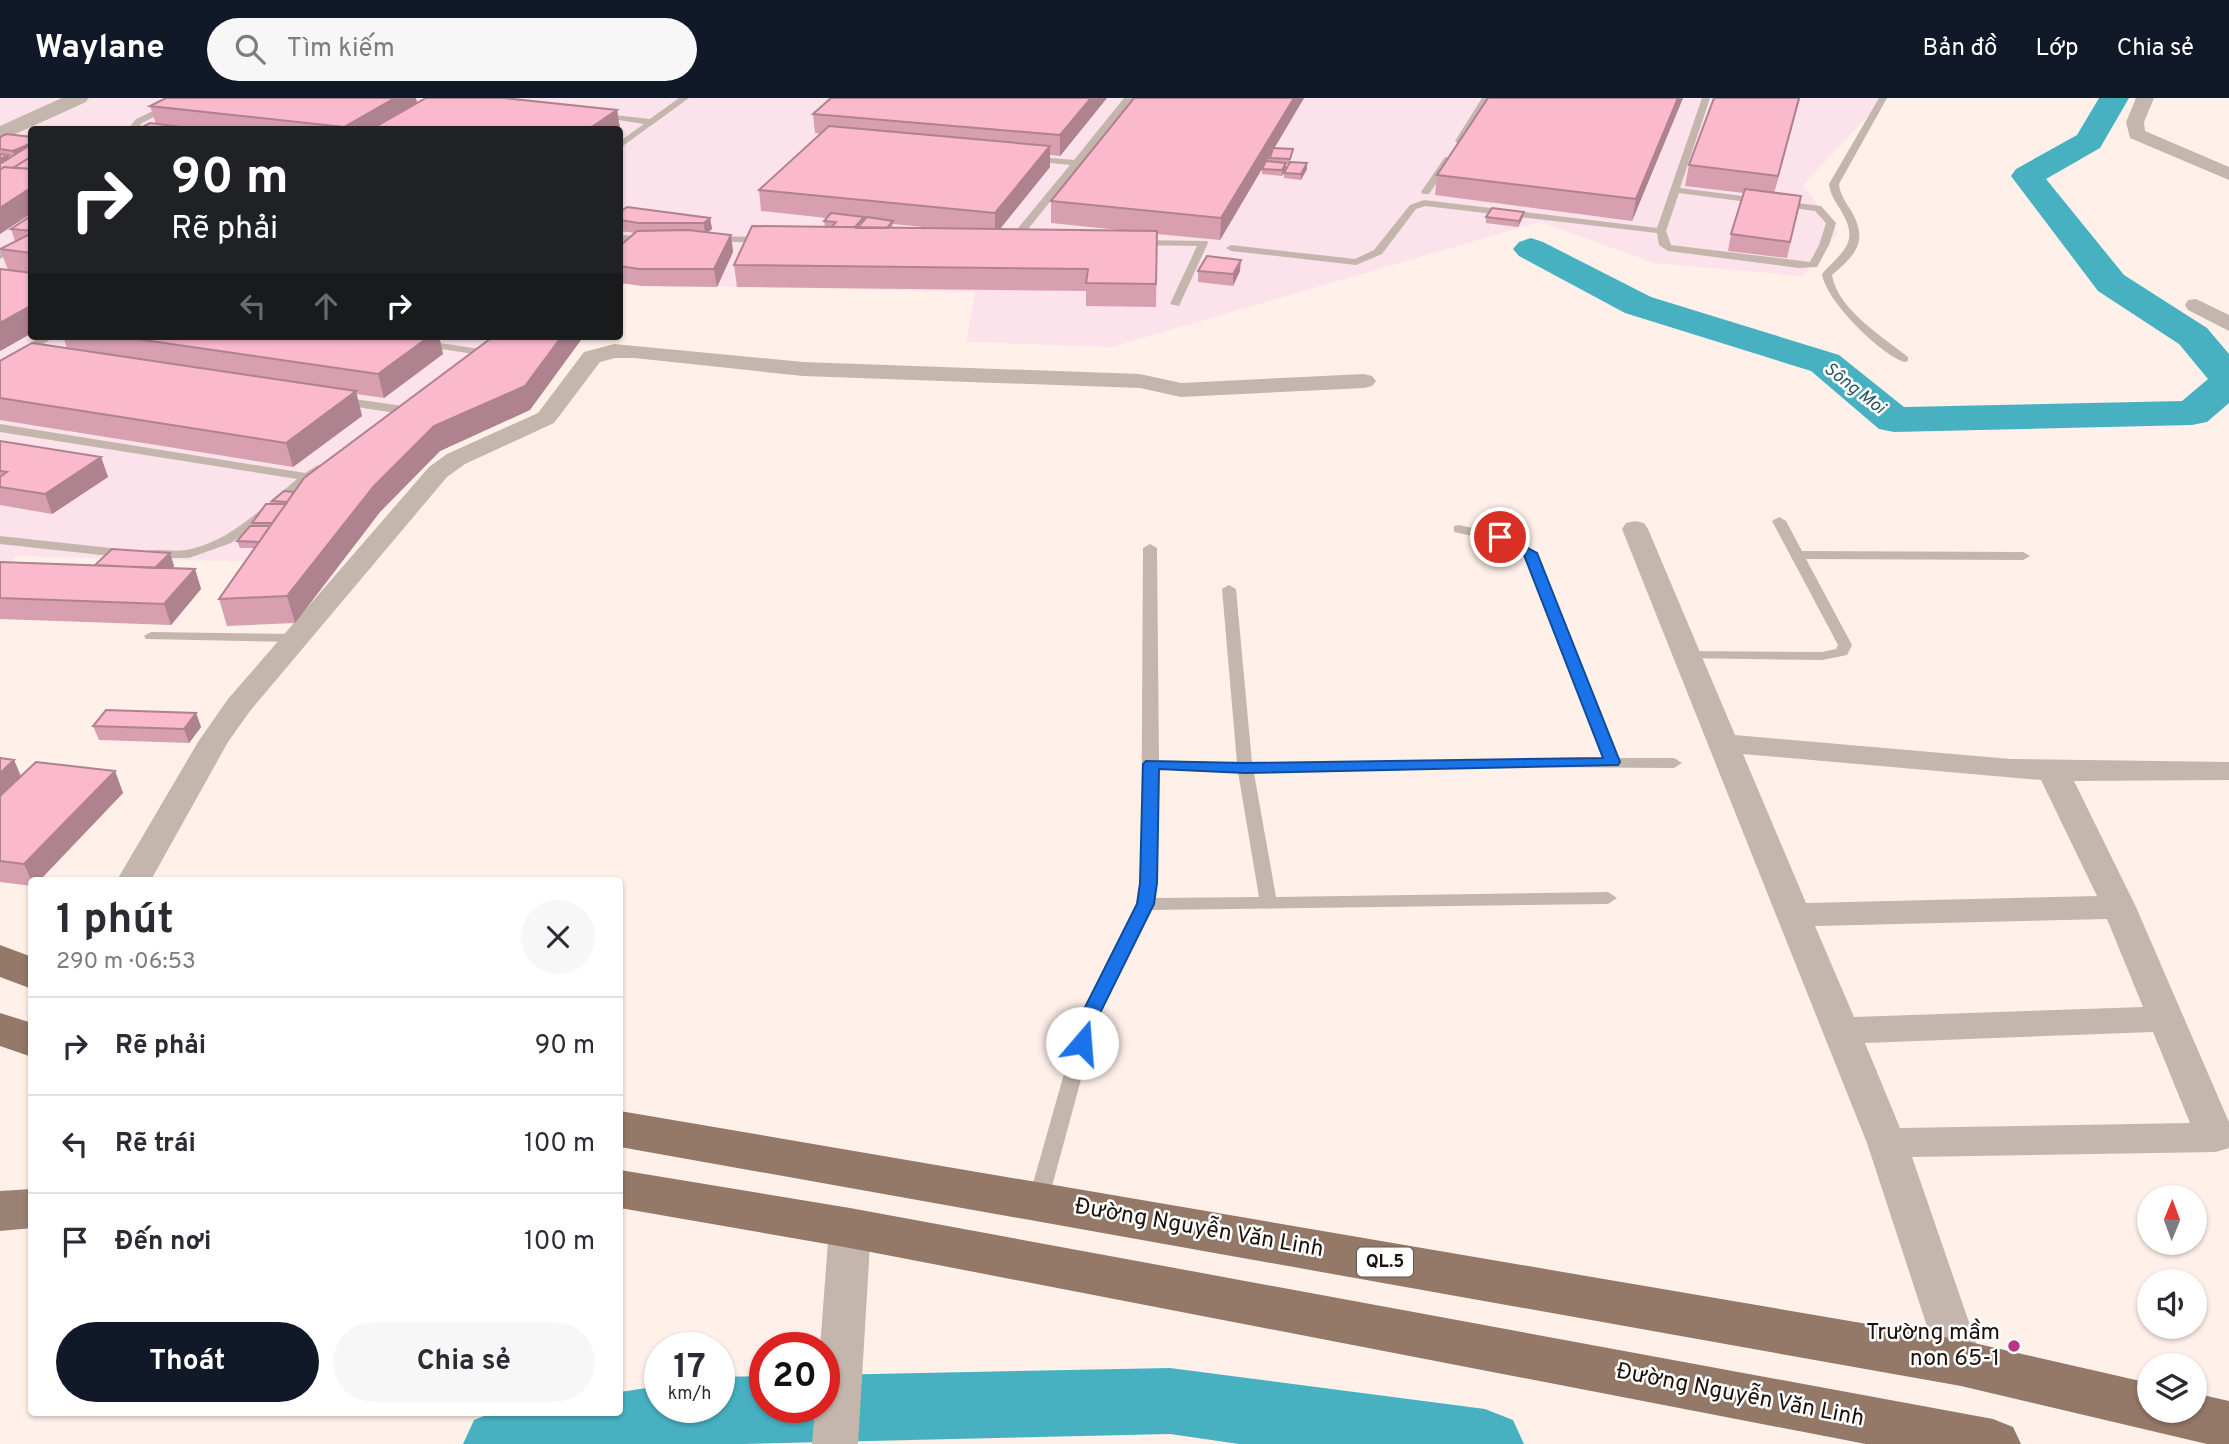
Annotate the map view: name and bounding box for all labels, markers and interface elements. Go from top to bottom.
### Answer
search box [207,18,697,81]
text: Waylane [35,28,165,70]
icon: search [231,30,269,68]
text: Tìm kiếm [287,33,395,66]
text: Bản đồ [1923,34,1998,64]
text: Lớp [2036,34,2079,64]
text: Chia sẻ [2117,34,2194,64]
text: 90 m [171,149,289,211]
icon: right [56,154,147,245]
text: Rẽ phải [171,210,278,250]
icon: left [234,287,272,325]
icon: ahead [307,287,345,325]
icon: right [380,287,418,325]
water label: Sông Moi [1819,358,1890,421]
pin [1470,507,1530,567]
icon: arrive [1481,518,1519,556]
text: 1 phút [56,895,174,948]
button: close [521,900,595,974]
text: 290 m · 06:53 [56,948,196,977]
position arrow [1045,1006,1119,1080]
icon: right [56,1027,94,1065]
text: Rẽ phải [115,1030,206,1063]
text: 90 m [535,1030,595,1063]
icon: left [56,1125,94,1163]
text: Rẽ trái [115,1128,196,1161]
text: 100 m [524,1128,595,1161]
north arrow [2137,1185,2207,1255]
map controls [2137,1185,2207,1423]
street label: Đường Nguyễn Văn Linh [1072,1192,1326,1265]
icon: arrive [56,1223,94,1261]
text: Đến nơi [115,1226,211,1259]
text: 100 m [524,1226,595,1259]
road number: QL.5 [1357,1247,1413,1276]
button: sound [2137,1269,2207,1339]
place label: Trường mầm non 65-1 [1866,1318,2000,1374]
button: Thoát [56,1322,319,1402]
button: Chia sẻ [333,1322,595,1402]
speed limit sign: 20 [749,1332,840,1423]
marker: Trường mầm non 65-1 [2006,1338,2022,1354]
text: 17 [673,1346,706,1390]
button: layers [2137,1353,2207,1423]
street label: Đường Nguyễn Văn Linh [1613,1357,1867,1434]
text: km/h [668,1383,711,1406]

